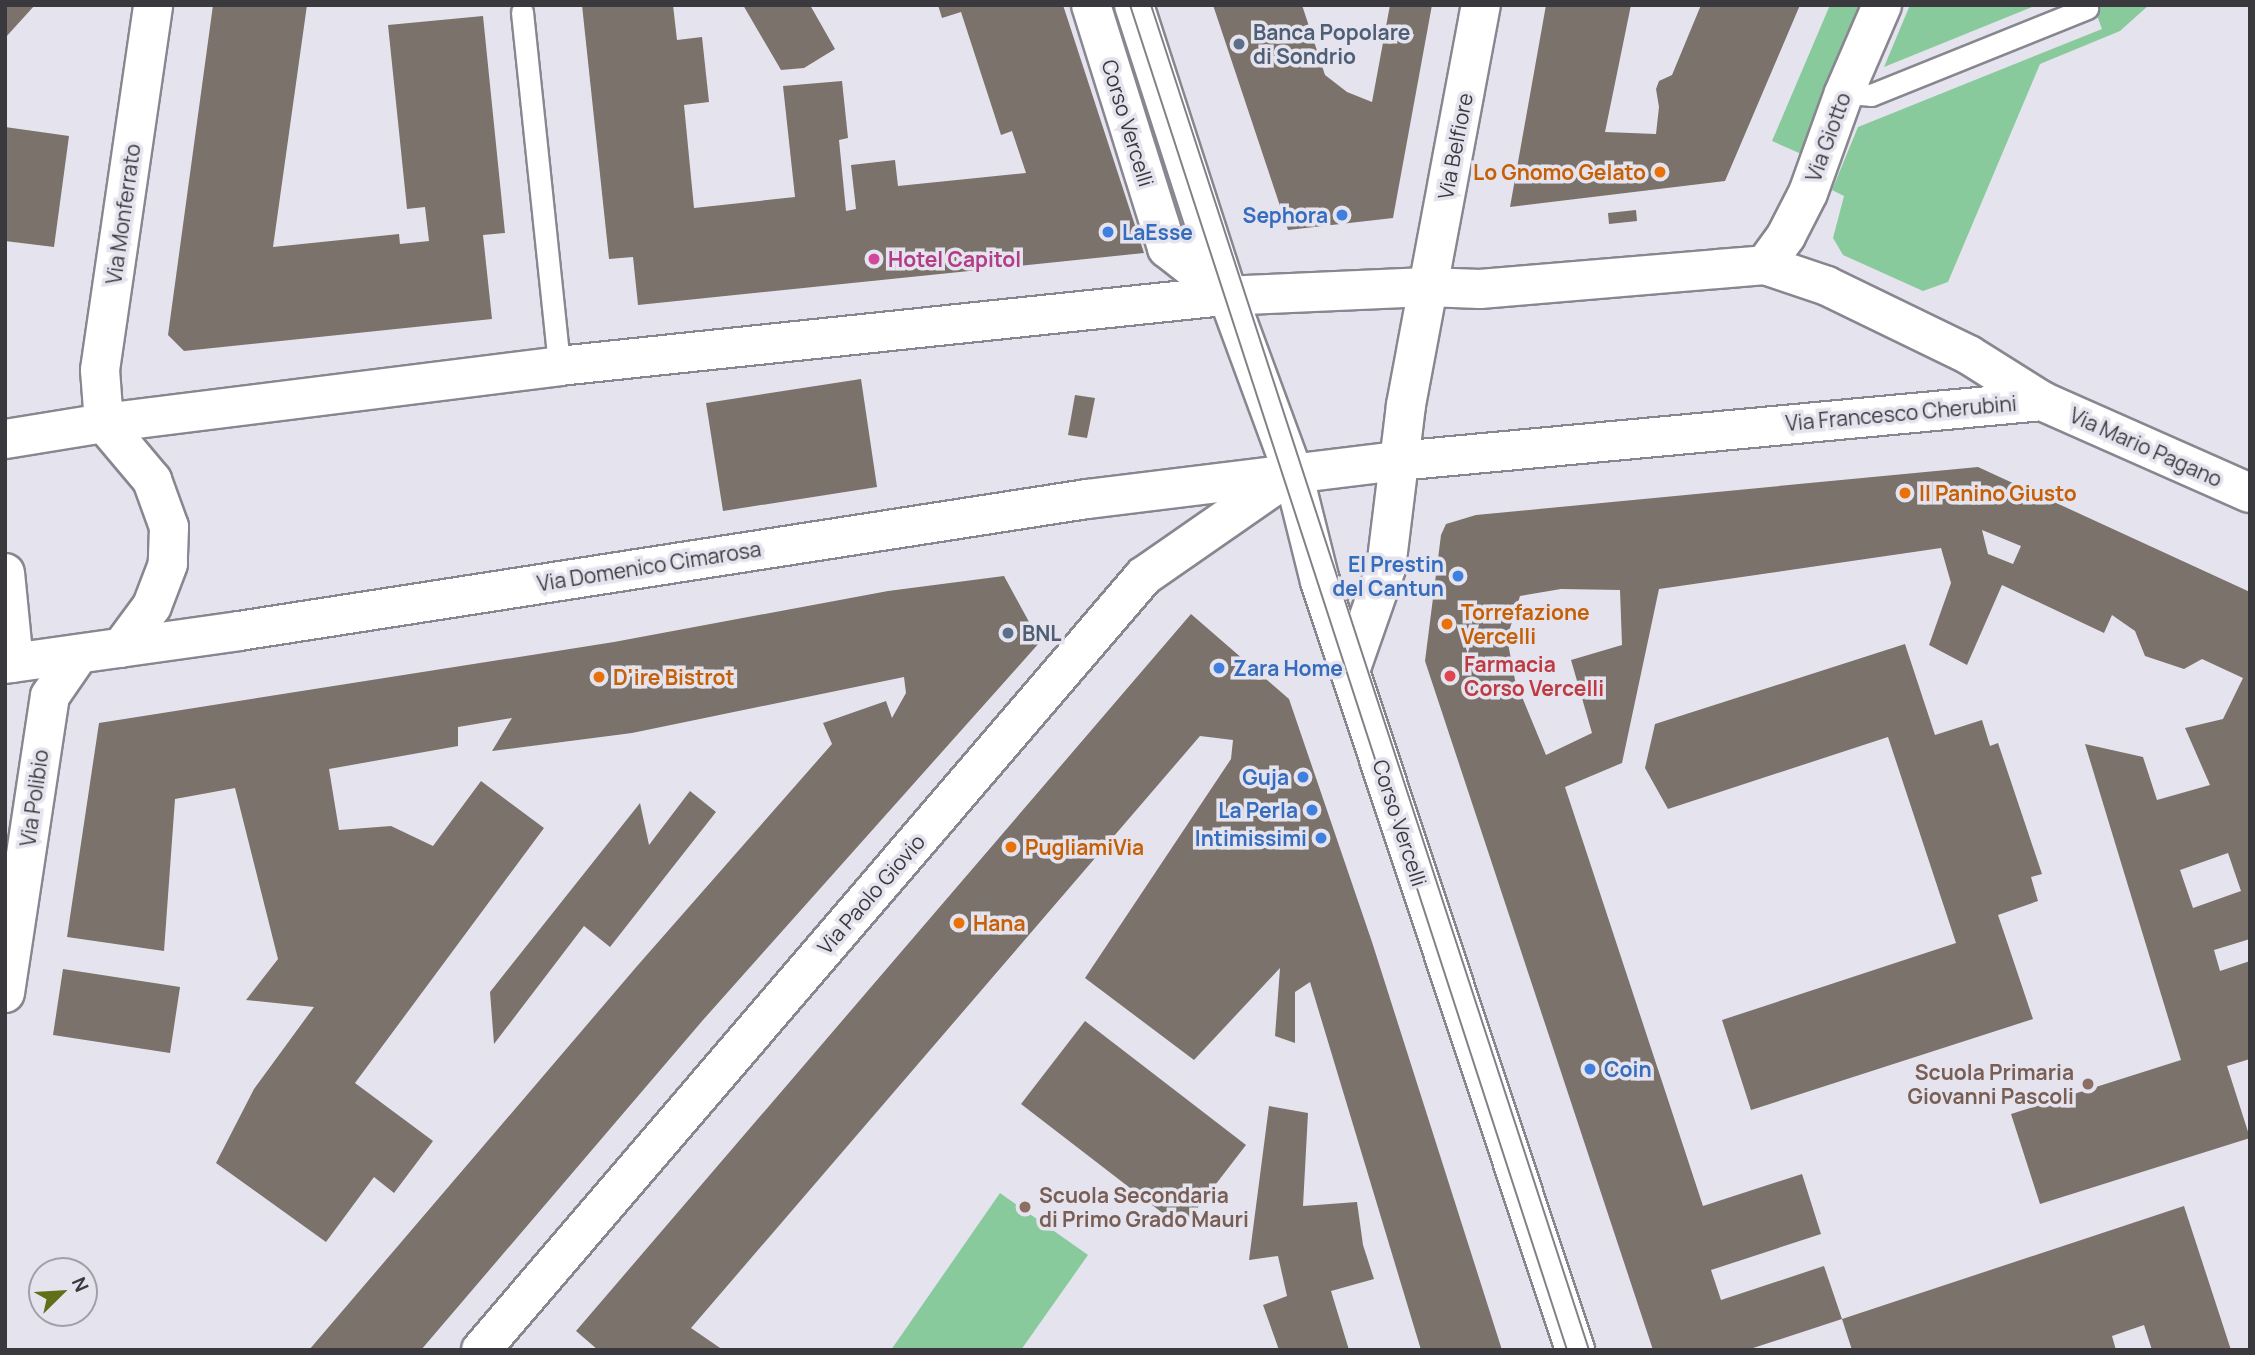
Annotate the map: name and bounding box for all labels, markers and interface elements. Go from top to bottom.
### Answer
place label: Banca Popolare di Sondrio [1253,19,1410,69]
marker: Banca Popolare di Sondrio [1231,36,1247,52]
street label: Corso Vercelli [1097,56,1159,190]
street label: Via Giotto [1800,89,1856,185]
street label: Via Belfiore [1432,91,1478,201]
street label: Via Monferrato [101,142,145,286]
place label: Lo Gnomo Gelato [1473,159,1646,185]
marker: Lo Gnomo Gelato [1652,164,1668,180]
place label: Sephora [1243,202,1328,228]
marker: Sephora [1334,207,1350,223]
place label: LaEsse [1122,219,1193,245]
marker: LaEsse [1100,224,1116,240]
place label: Hotel Capitol [888,246,1021,272]
marker: Hotel Capitol [866,251,882,267]
street label: Via Francesco Cherubini [1784,390,2018,436]
street label: Via Mario Pagano [2066,402,2226,492]
place label: Il Panino Giusto [1919,480,2077,506]
marker: Il Panino Giusto [1897,485,1913,501]
street label: Via Domenico Cimarosa [535,536,763,596]
place label: El Prestin del Cantun [1332,551,1444,601]
marker: El Prestin del Cantun [1450,568,1466,584]
place label: Torrefazione Vercelli [1461,599,1590,649]
marker: Torrefazione Vercelli [1439,616,1455,632]
place label: BNL [1022,620,1062,646]
marker: BNL [1000,625,1016,641]
place label: Farmacia Corso Vercelli [1464,651,1604,701]
place label: Zara Home [1233,655,1343,681]
marker: Zara Home [1211,660,1227,676]
place label: D'ire Bistrot [613,664,735,690]
marker: Farmacia Corso Vercelli [1442,668,1458,684]
marker: D'ire Bistrot [591,669,607,685]
street label: Via Polibio [15,748,53,848]
street label: Corso Vercelli [1368,757,1432,889]
place label: Guja [1242,764,1289,790]
marker: Guja [1295,769,1311,785]
place label: La Perla [1218,797,1298,823]
marker: La Perla [1304,802,1320,818]
place label: Intimissimi [1195,825,1307,851]
street label: Via Paolo Giovio [812,829,930,959]
marker: Intimissimi [1313,830,1329,846]
place label: PugliamiVia [1025,834,1144,860]
marker: PugliamiVia [1003,839,1019,855]
place label: Hana [973,910,1025,936]
marker: Hana [951,915,967,931]
place label: Coin [1604,1056,1652,1082]
place label: Scuola Primaria Giovanni Pascoli [1908,1059,2074,1109]
marker: Coin [1582,1061,1598,1077]
marker: Scuola Primaria Giovanni Pascoli [2080,1076,2096,1092]
place label: Scuola Secondaria di Primo Grado Mauri [1039,1182,1249,1232]
marker: Scuola Secondaria di Primo Grado Mauri [1017,1199,1033,1215]
north arrow [28,1257,98,1327]
text: N [66,1273,95,1296]

